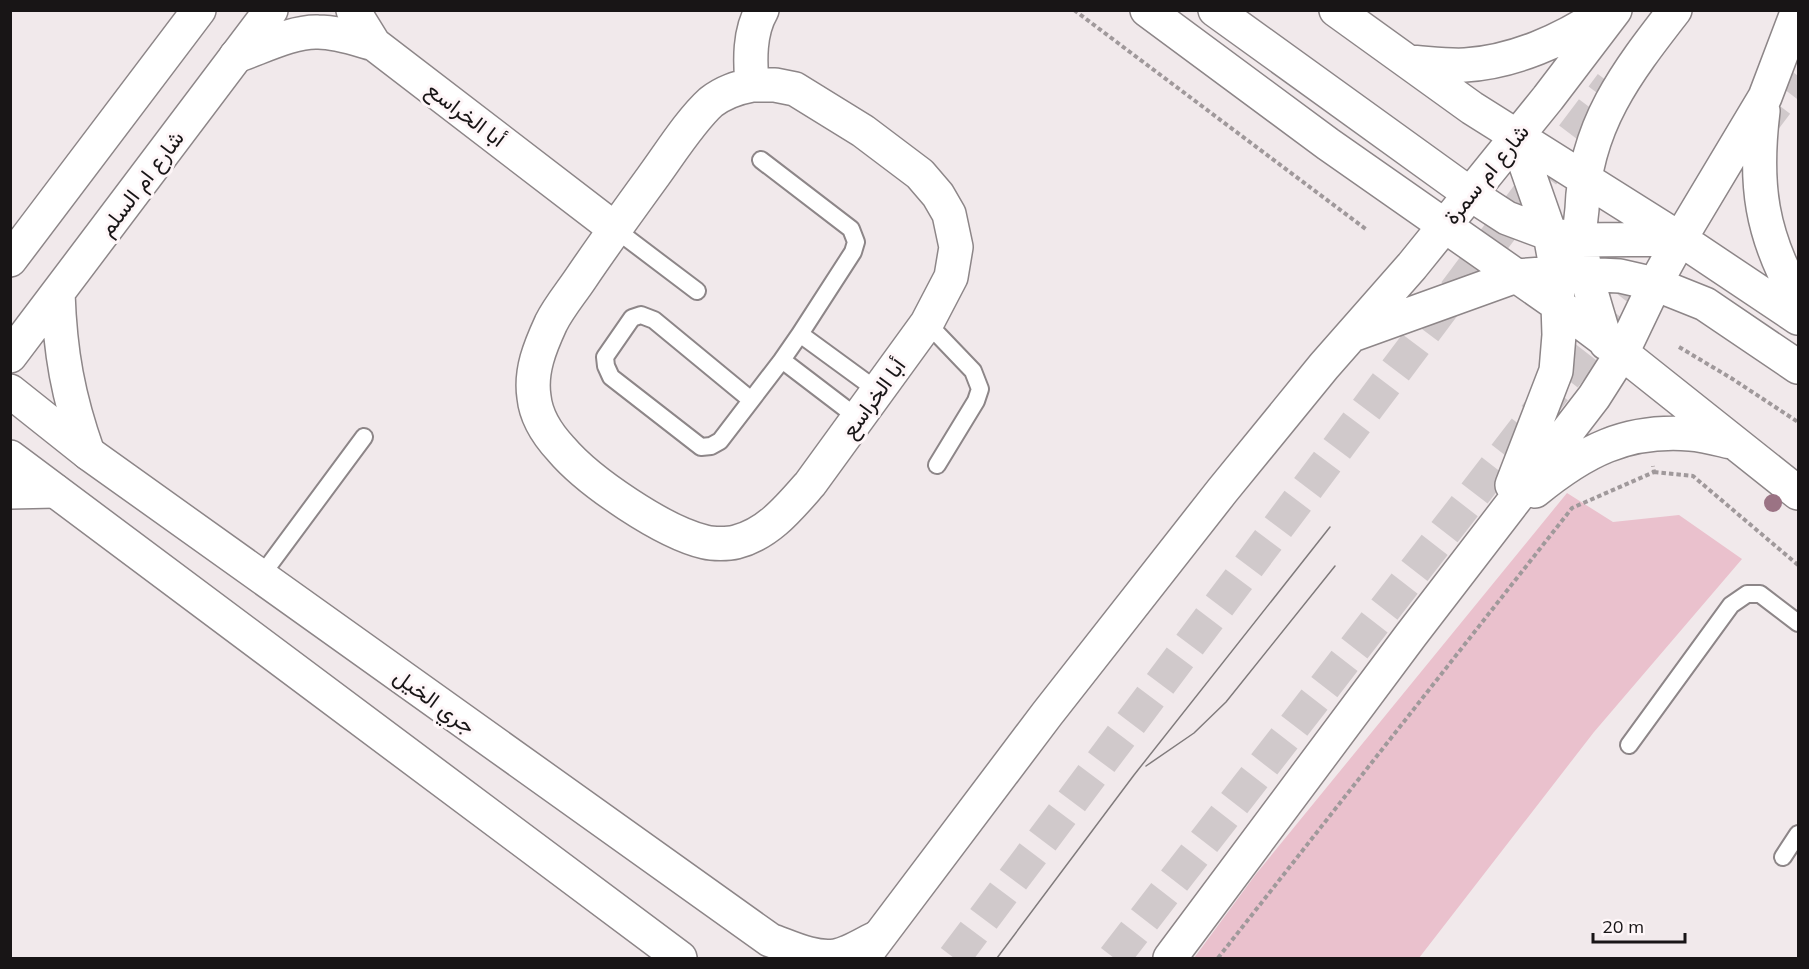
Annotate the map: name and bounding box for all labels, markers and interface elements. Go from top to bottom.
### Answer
street label: أبا الخراسع [420,75,511,154]
street label: شارع ام سمرة [1437,118,1536,230]
street label: شارع ام السلم [92,125,191,242]
street label: أبا الخراسع [835,352,912,444]
street label: جري الخيل [386,662,481,744]
scale bar [1593,906,1684,944]
text: 20 m [1602,915,1644,938]

